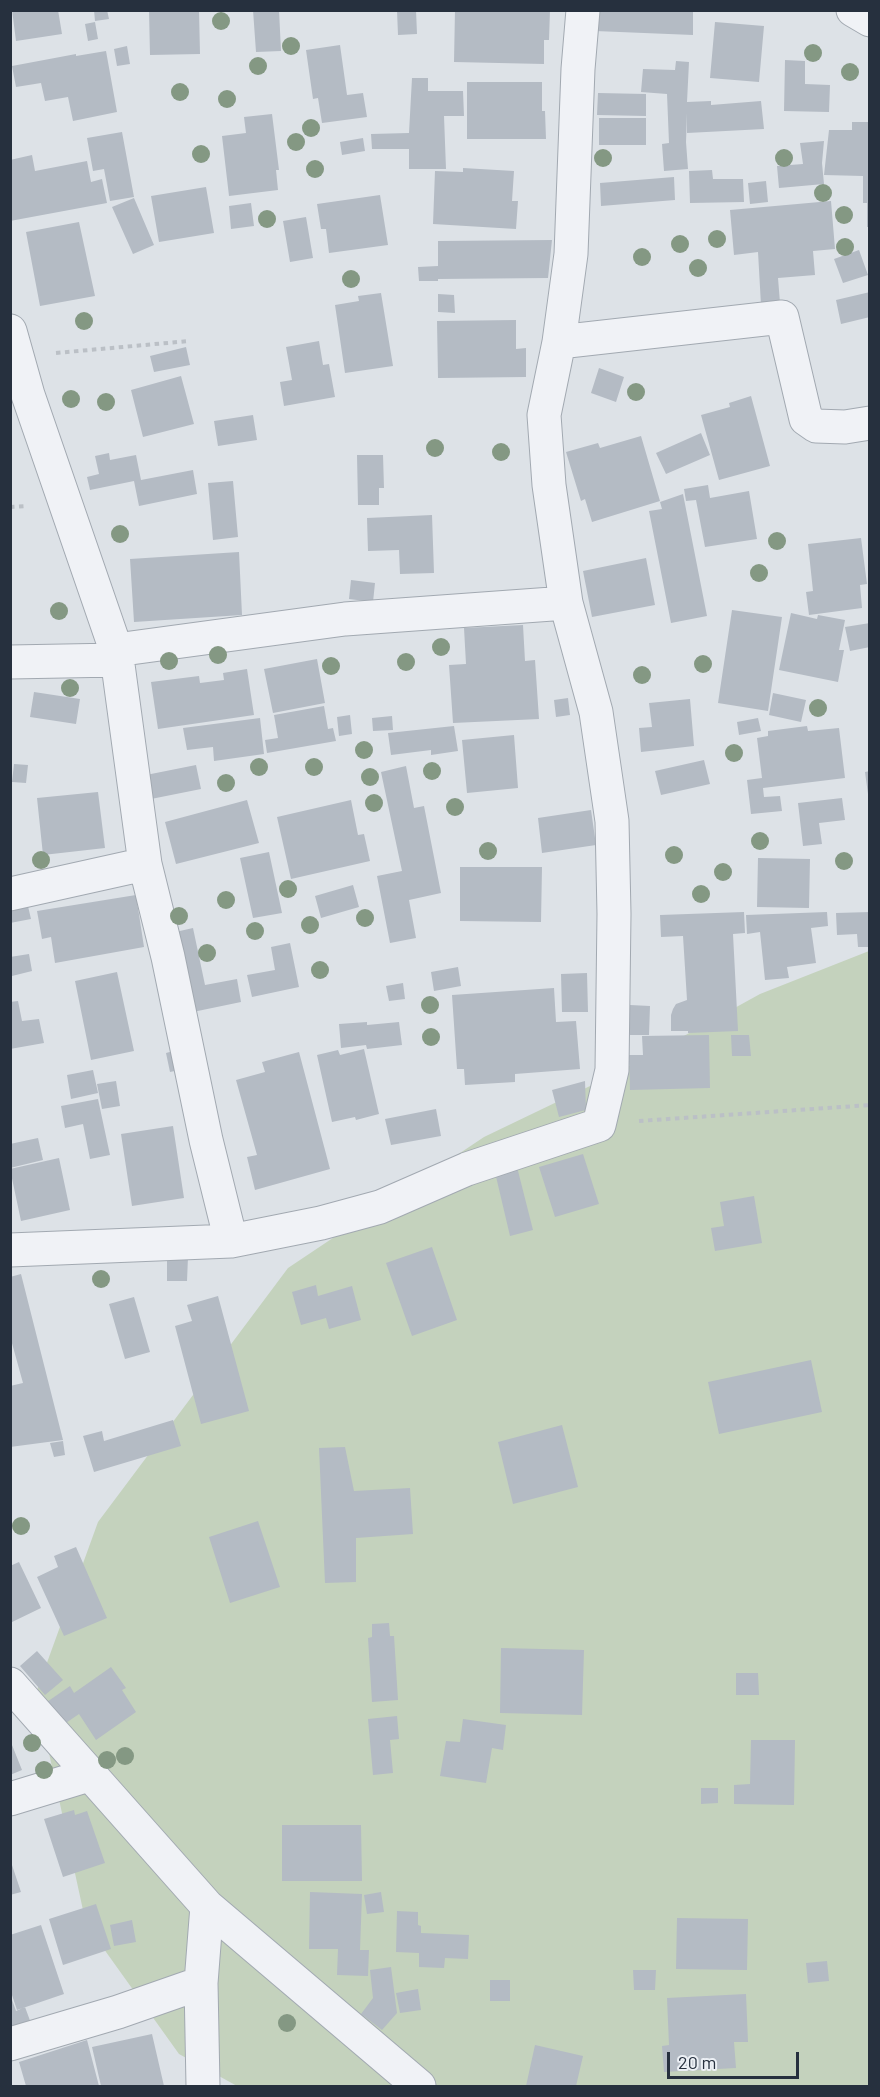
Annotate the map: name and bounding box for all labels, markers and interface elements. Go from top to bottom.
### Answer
scale bar [670,2040,802,2078]
text: 20 m [678,2051,716,2073]

